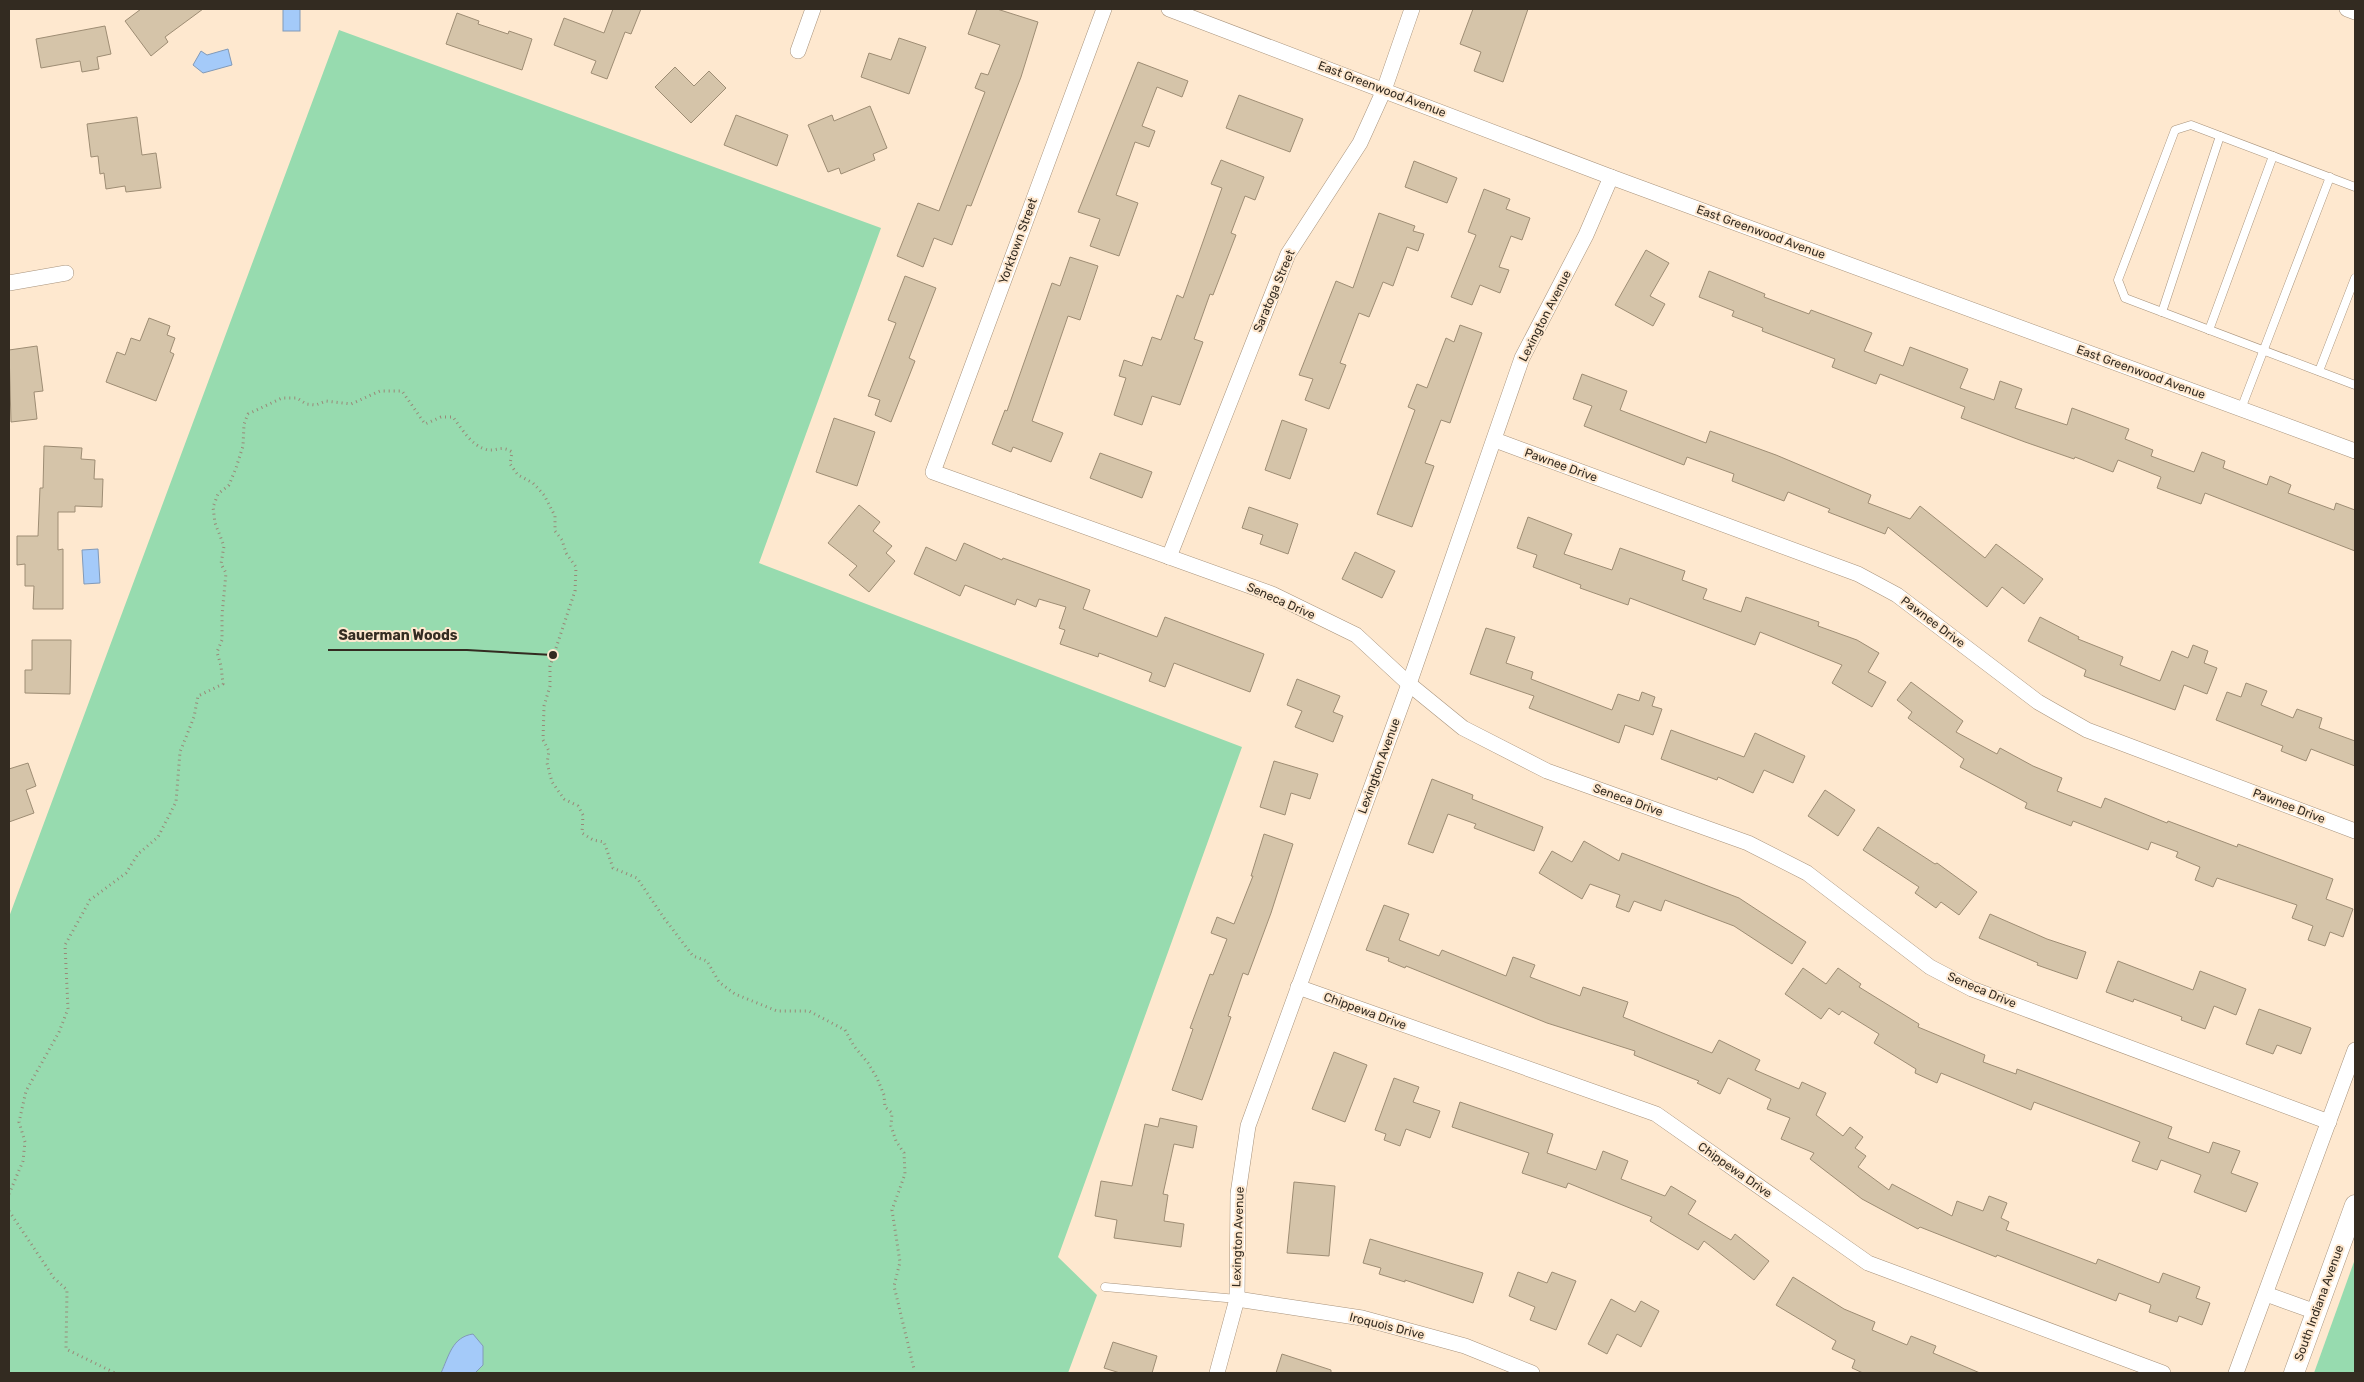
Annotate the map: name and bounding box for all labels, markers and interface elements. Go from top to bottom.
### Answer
street label: East Greenwood Avenue [1316,58,1448,120]
street label: Yorktown Street [996,196,1040,286]
street label: East Greenwood Avenue [1695,202,1828,262]
street label: Saratoga Street [1250,247,1298,334]
street label: Lexington Avenue [1516,268,1574,364]
street label: East Greenwood Avenue [2075,342,2208,402]
street label: Pawnee Drive [1523,445,1600,485]
street label: Seneca Drive [1245,580,1318,622]
street label: Pawnee Drive [1898,593,1968,651]
callout: Sauerman Woods [328,621,467,650]
text: Sauerman Woods [338,627,458,644]
street label: Lexington Avenue [1355,716,1403,816]
street label: Seneca Drive [1591,781,1665,819]
street label: Pawnee Drive [2251,786,2327,826]
street label: Seneca Drive [1946,969,2019,1011]
street label: Chippewa Drive [1322,990,1409,1033]
street label: Chippewa Drive [1695,1139,1775,1201]
street label: Lexington Avenue [1229,1186,1247,1287]
street label: South Indiana Avenue [2292,1243,2347,1363]
street label: Iroquois Drive [1348,1310,1426,1342]

